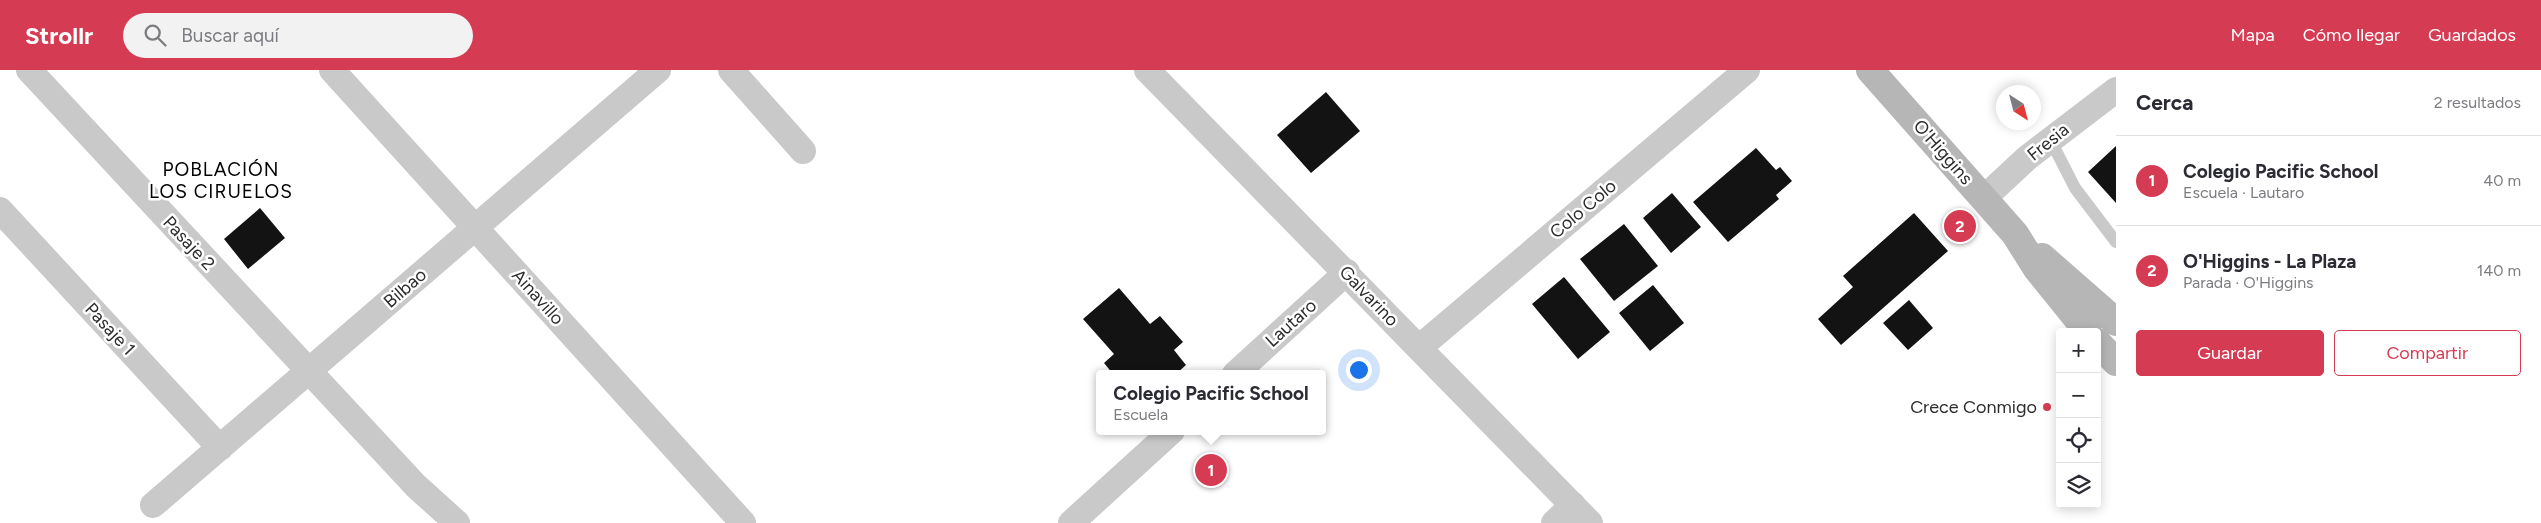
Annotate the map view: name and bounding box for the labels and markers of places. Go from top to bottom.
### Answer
pin: 2 [1944,207,1976,245]
place label: Crece Conmigo [1910,396,2037,418]
marker: Crece Conmigo [2041,401,2053,413]
pin: 1 [1195,451,1227,489]

